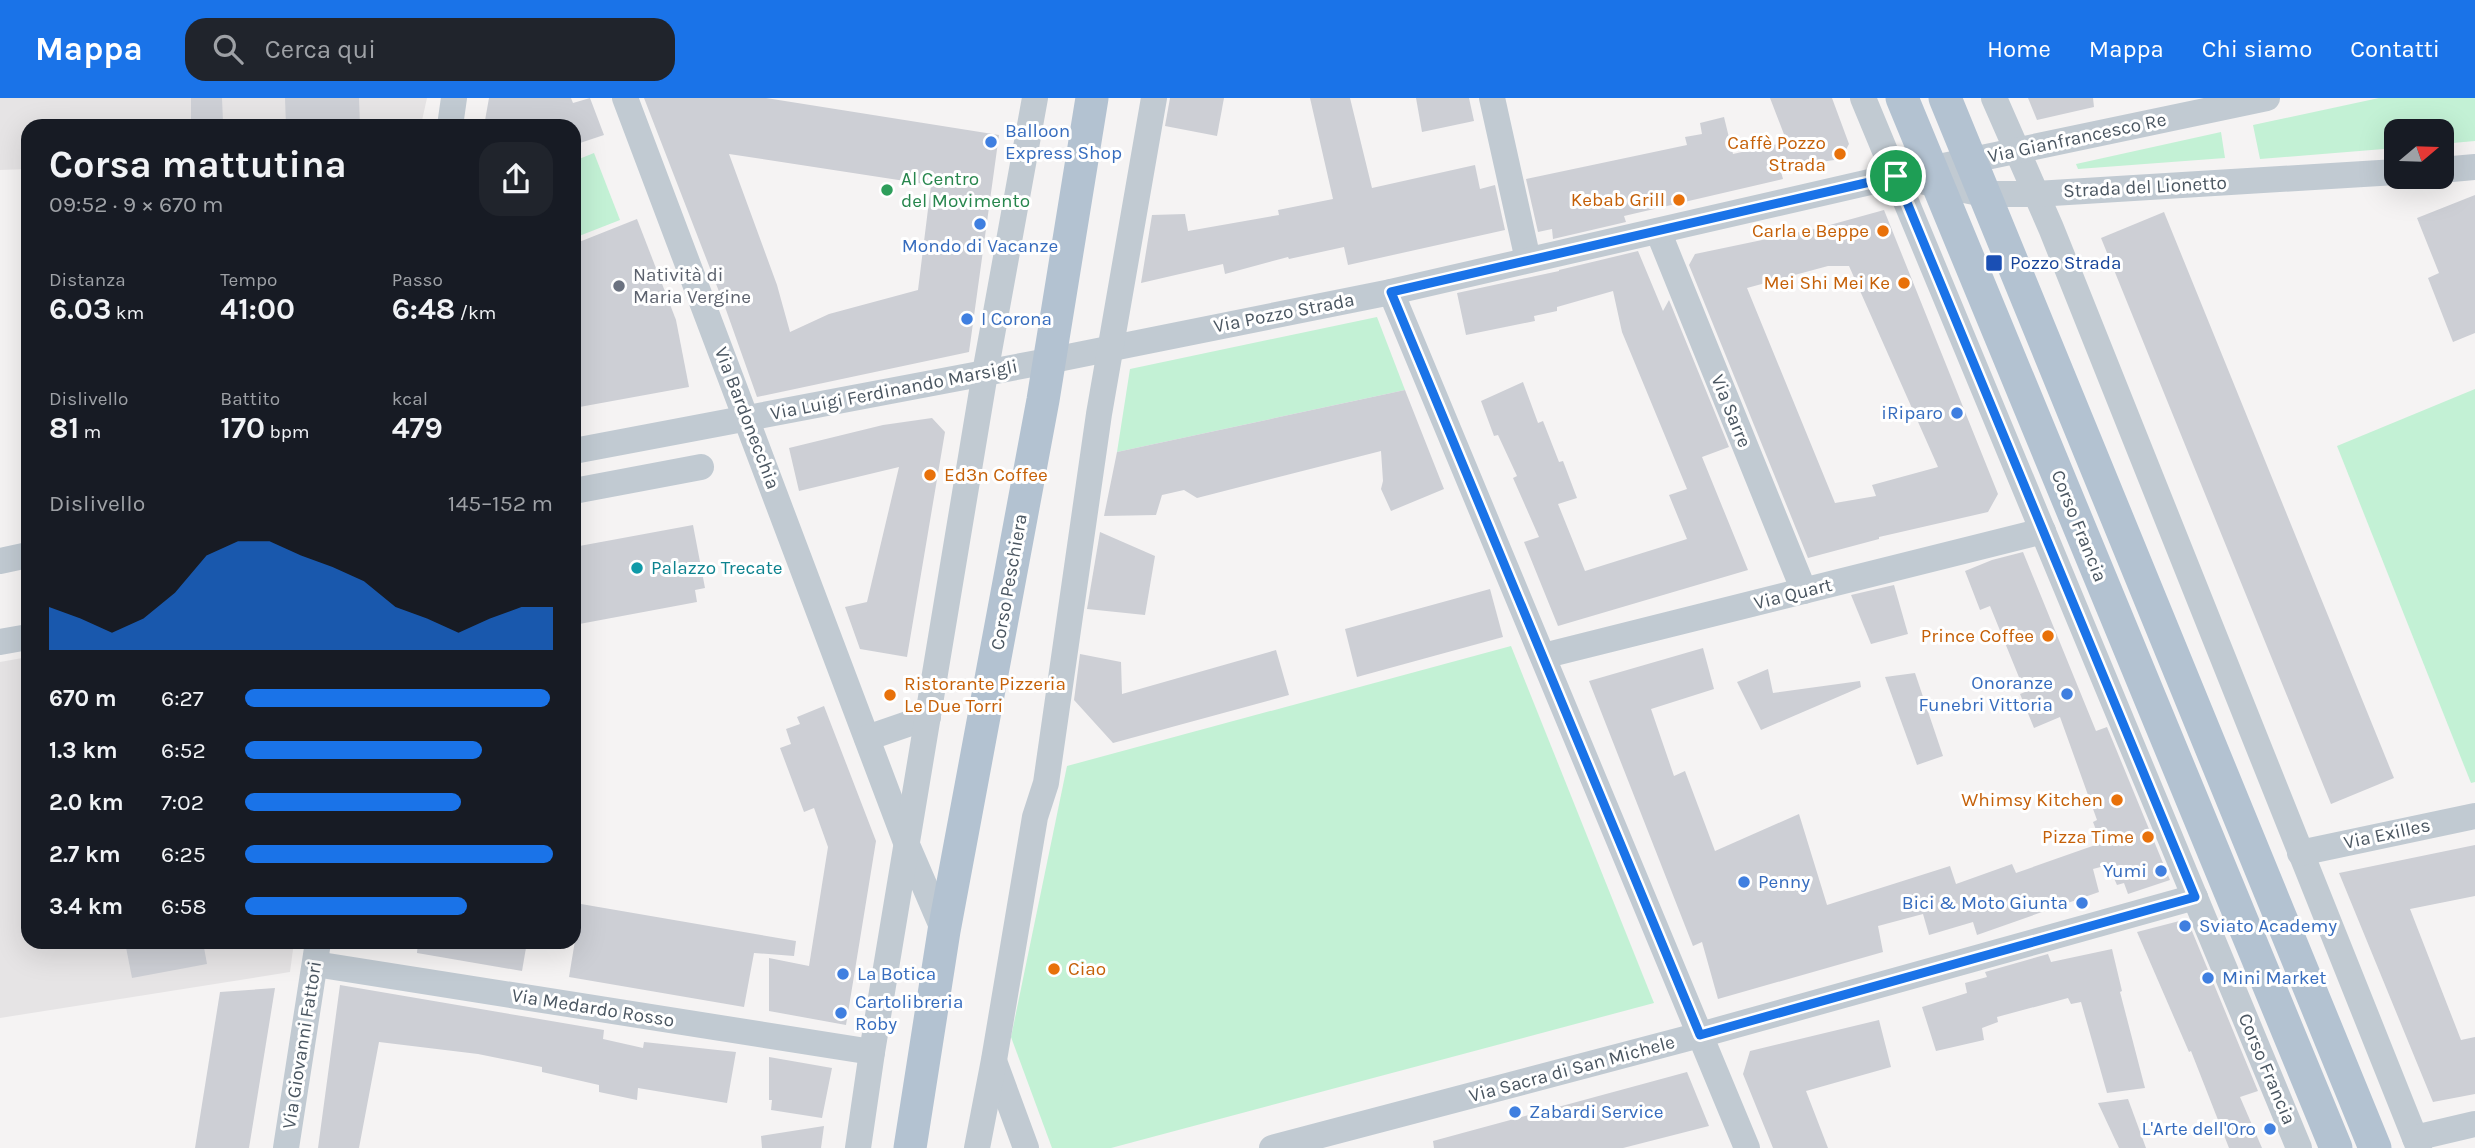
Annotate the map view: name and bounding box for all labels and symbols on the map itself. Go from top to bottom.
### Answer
street label: Via Gianfrancesco Re [1986,108,2168,168]
north arrow [2384,119,2454,189]
place label: Balloon Express Shop [1005,120,1122,164]
place label: Caffè Pozzo Strada [1727,132,1826,176]
marker: Balloon Express Shop [983,134,999,150]
marker: Caffè Pozzo Strada [1832,146,1848,162]
pin [1866,146,1926,206]
place label: Al Centro del Movimento [901,168,1030,212]
street label: Strada del Lionetto [2063,172,2227,202]
marker: Al Centro del Movimento [879,182,895,198]
place label: Kebab Grill [1571,189,1665,211]
marker: Kebab Grill [1671,192,1687,208]
marker: Mondo di Vacanze [972,216,988,232]
place label: Carla e Beppe [1752,220,1869,242]
marker: Carla e Beppe [1875,223,1891,239]
place label: Mondo di Vacanze [902,235,1058,257]
place label: Pozzo Strada [2010,252,2122,274]
marker: Pozzo Strada [1984,253,2004,273]
place label: Natività di Maria Vergine [633,264,751,308]
place label: Mei Shi Mei Ke [1764,272,1890,294]
marker: Mei Shi Mei Ke [1896,275,1912,291]
marker: Natività di Maria Vergine [611,278,627,294]
street label: Via Pozzo Strada [1212,289,1356,337]
place label: I Corona [981,308,1052,330]
marker: I Corona [959,311,975,327]
street label: Via Bardonecchia [710,344,784,492]
street label: Via Luigi Ferdinando Marsigli [768,355,1020,425]
street label: Via Sarre [1706,371,1756,451]
place label: iRiparo [1881,402,1943,424]
marker: iRiparo [1949,405,1965,421]
place label: Ed3n Coffee [944,464,1048,486]
marker: Ed3n Coffee [922,467,938,483]
street label: Corso Francia [2047,467,2111,585]
street label: Corso Peschiera [986,512,1032,652]
place label: Palazzo Trecate [651,557,783,579]
marker: Palazzo Trecate [629,560,645,576]
street label: Via Quart [1752,574,1834,614]
place label: Prince Coffee [1921,625,2034,647]
marker: Prince Coffee [2040,628,2056,644]
place label: Onoranze Funebri Vittoria [1918,672,2053,716]
place label: Ristorante Pizzeria Le Due Torri [904,673,1066,717]
marker: Onoranze Funebri Vittoria [2059,686,2075,702]
marker: Ristorante Pizzeria Le Due Torri [882,687,898,703]
place label: Whimsy Kitchen [1961,789,2103,811]
marker: Whimsy Kitchen [2109,792,2125,808]
street label: Via Exilles [2342,814,2432,854]
place label: Pizza Time [2042,826,2134,848]
marker: Pizza Time [2140,829,2156,845]
place label: Yumi [2103,860,2147,882]
marker: Yumi [2153,863,2169,879]
place label: Penny [1758,871,1810,893]
marker: Penny [1736,874,1752,890]
place label: Bici & Moto Giunta [1902,892,2068,914]
marker: Bici & Moto Giunta [2074,895,2090,911]
place label: Sviato Academy [2199,915,2337,937]
marker: Sviato Academy [2177,918,2193,934]
place label: Ciao [1068,958,1106,980]
street label: Via Giovanni Fattori [278,959,326,1131]
marker: Ciao [1046,961,1062,977]
place label: La Botica [857,963,936,985]
marker: La Botica [835,966,851,982]
place label: Mini Market [2222,967,2326,989]
marker: Mini Market [2200,970,2216,986]
street label: Via Medardo Rosso [510,984,676,1032]
place label: Cartolibreria Roby [855,991,963,1035]
marker: Cartolibreria Roby [833,1005,849,1021]
street label: Corso Francia [2234,1010,2300,1128]
street label: Via Sacra di San Michele [1467,1031,1677,1107]
place label: Zabardi Service [1529,1101,1664,1123]
marker: Zabardi Service [1507,1104,1523,1120]
place label: L'Arte dell'Oro [2142,1118,2256,1140]
marker: L'Arte dell'Oro [2262,1121,2278,1137]

